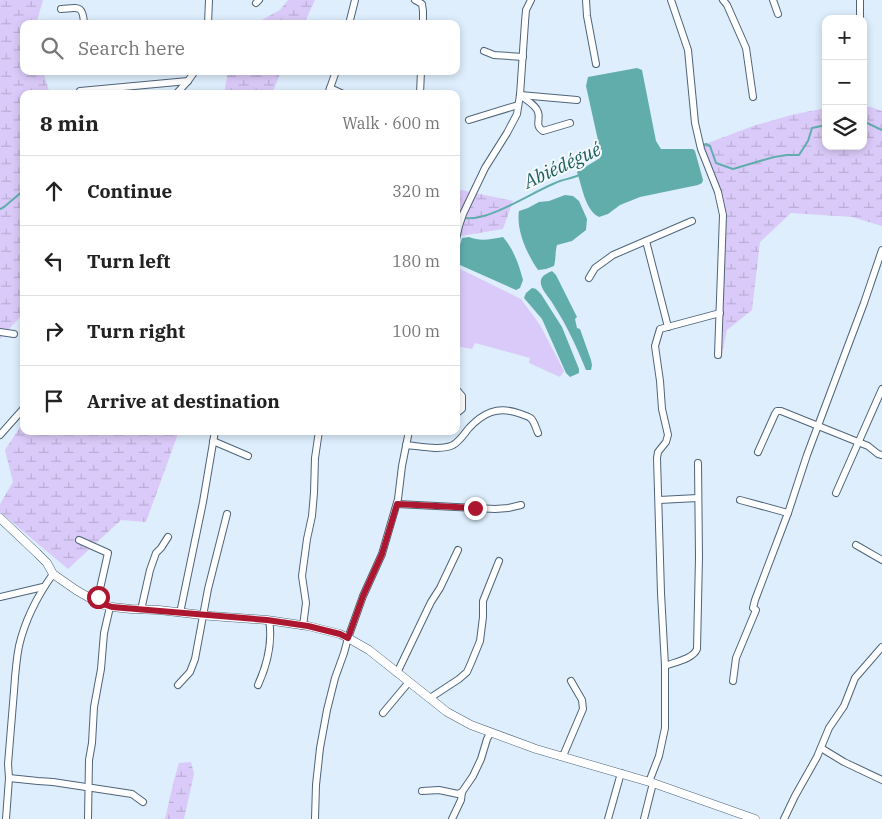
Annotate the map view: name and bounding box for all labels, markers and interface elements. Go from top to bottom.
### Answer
map controls [822,15,867,150]
button: + [822,15,867,60]
search box [20,20,460,75]
icon: search [38,34,66,62]
text: Search here [78,36,185,60]
button: − [822,60,867,105]
button: layers [822,105,867,150]
text: 8 min [40,109,99,137]
text: Walk · 600 m [342,113,440,133]
water label: Abiédégué [518,136,605,194]
icon: ahead [40,177,68,205]
text: Continue [87,179,172,203]
text: 320 m [392,181,440,201]
icon: left [40,247,68,275]
text: Turn left [87,249,170,273]
text: 180 m [392,251,440,271]
icon: right [40,317,68,345]
text: Turn right [87,319,185,343]
text: 100 m [392,321,440,341]
icon: arrive [40,387,68,415]
text: Arrive at destination [87,389,280,413]
route end [464,497,487,520]
route start [87,586,110,609]

